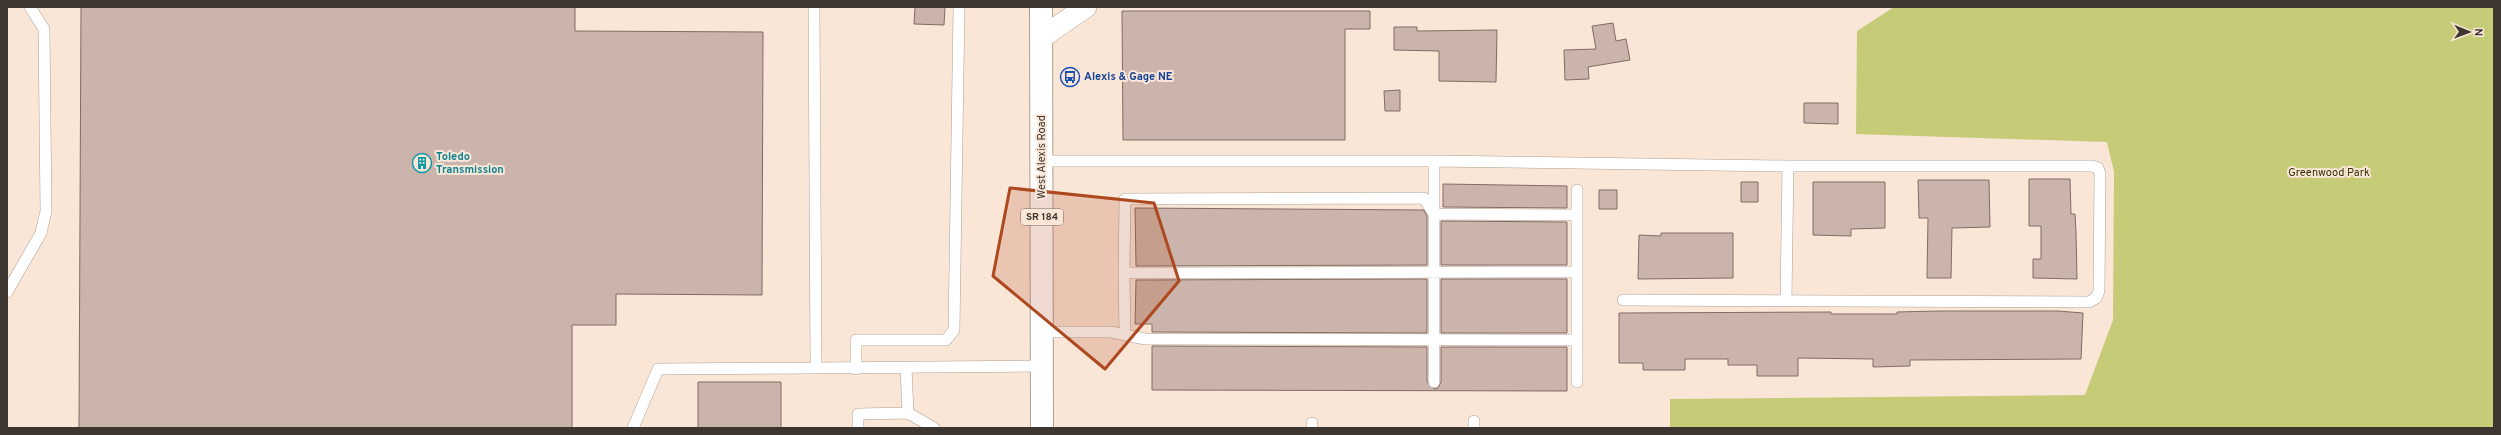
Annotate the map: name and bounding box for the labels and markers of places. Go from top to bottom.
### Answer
bus stop icon: Alexis & Gage NE [1059,66,1081,88]
place label: Alexis & Gage NE [1084,70,1173,84]
place label: Toledo Transmission [436,150,504,177]
building icon: Toledo Transmission [411,152,433,174]

